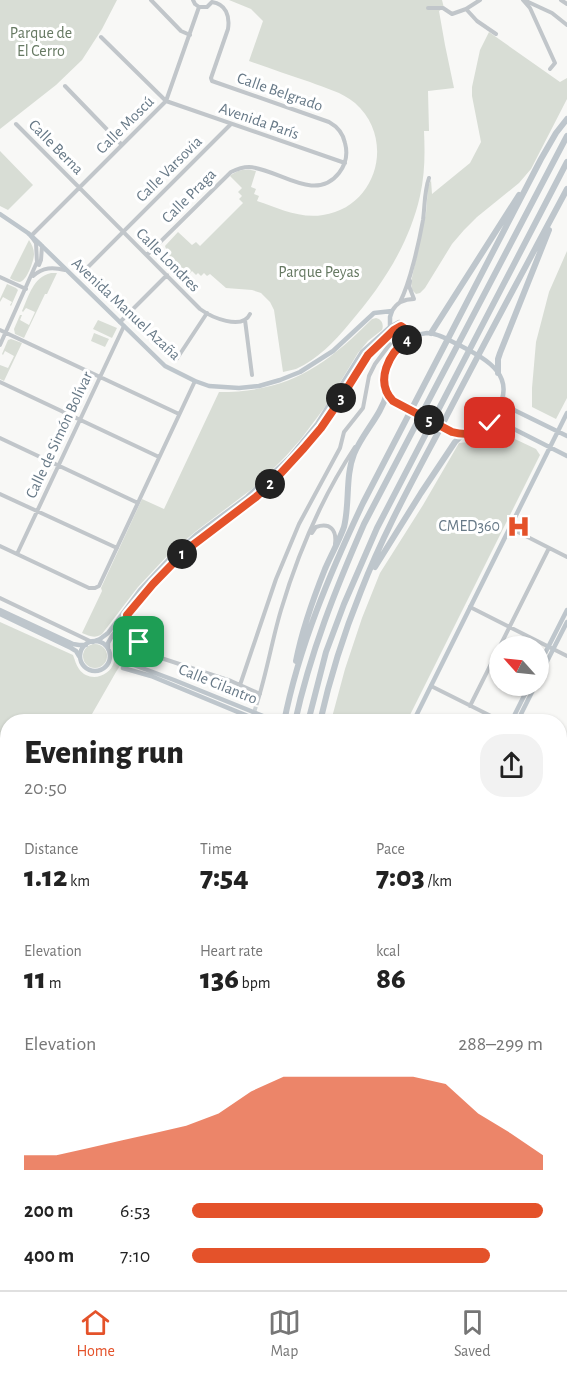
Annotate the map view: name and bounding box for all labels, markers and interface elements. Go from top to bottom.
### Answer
park label: Parque de El Cerro [10,25,72,59]
street label: Calle Belgrado [235,70,325,114]
street label: Calle Moscú [93,93,157,157]
street label: Avenida París [217,100,301,142]
street label: Calle Berna [26,117,86,177]
street label: Calle Varsovia [133,133,205,205]
street label: Calle Praga [159,166,219,226]
street label: Calle Londres [133,225,203,295]
street label: Avenida Manuel Azaña [69,255,183,363]
park label: Parque Peyas [278,264,360,281]
pin: 4 [392,325,422,355]
text: 4 [403,332,411,348]
street label: Calle de Simón Bolívar [23,368,96,501]
pin: 3 [326,383,356,413]
text: 3 [338,390,344,406]
pin [464,397,515,448]
pin: 5 [414,405,444,435]
icon: check [473,406,506,439]
text: 5 [426,412,432,428]
pin: 2 [255,469,285,499]
text: 2 [266,476,274,492]
hospital icon: CMED360 [505,513,531,539]
place label: CMED360 [438,518,500,534]
pin: 1 [167,539,197,569]
text: 1 [179,546,185,562]
pin [113,616,164,667]
icon: arrive [122,625,155,658]
north arrow [489,636,549,696]
map controls [489,636,549,696]
street label: Calle Cilantro [176,661,260,707]
button: share [480,734,543,797]
text: Evening run [24,737,184,770]
text: 20:50 [24,778,67,798]
text: Distance [24,841,78,857]
text: Time [200,841,232,857]
text: Pace [376,841,405,857]
text: 1.12 [24,862,67,892]
text: 7:54 [200,862,249,892]
text: 7:03 [376,862,425,892]
text: km [67,873,90,889]
text: /km [425,873,452,889]
text: Elevation [24,943,82,959]
text: Heart rate [200,943,263,959]
text: kcal [376,943,400,959]
text: 11 [24,964,46,994]
text: 136 [200,964,239,994]
text: 86 [376,964,406,994]
text: m [46,975,62,991]
text: bpm [239,975,271,991]
text: Elevation [24,1034,96,1054]
text: 288–299 m [458,1034,543,1054]
text: 200 m [24,1201,73,1221]
text: 6:53 [120,1201,151,1221]
text: 400 m [24,1246,74,1266]
text: 7:10 [120,1246,150,1266]
tab: Home [76,1306,115,1361]
tab: Map [268,1306,301,1361]
tab: Saved [454,1306,491,1361]

